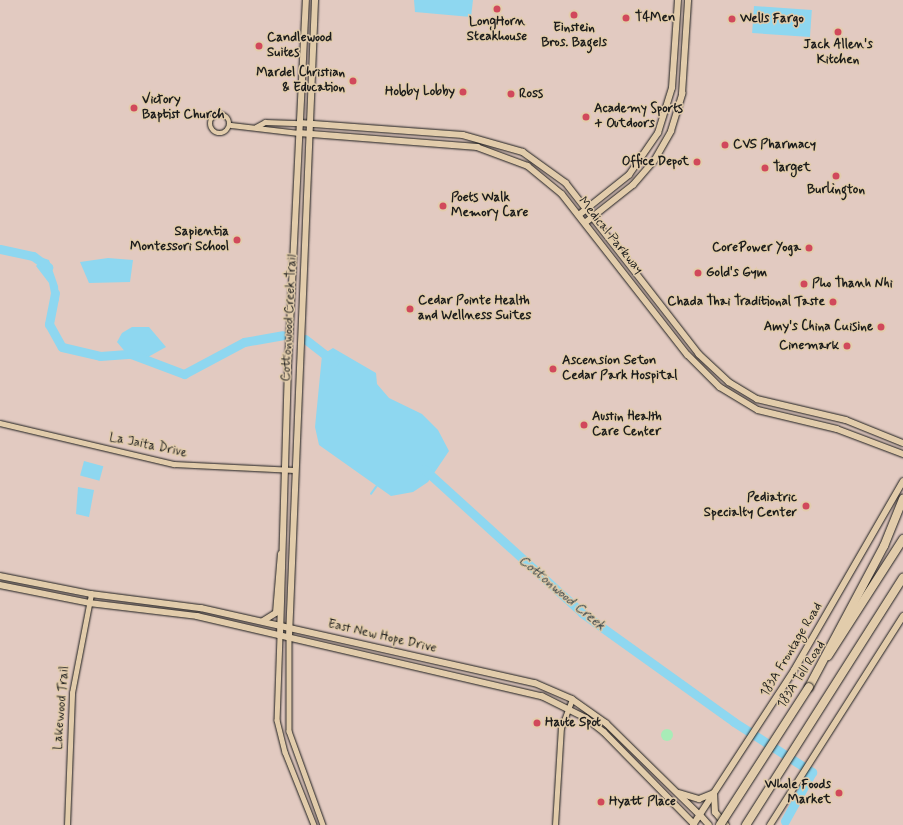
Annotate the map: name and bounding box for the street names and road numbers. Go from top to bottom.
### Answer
street label: Medical Parkway [574,194,646,278]
street label: Cottonwood Creek Trail [279,254,301,382]
street label: La Jaita Drive [107,430,189,462]
street label: 183A Frontage Road [758,600,826,700]
street label: East New Hope Drive [326,617,438,657]
street label: 183A Toll Road [774,638,830,712]
street label: Lakewood Trail [51,667,73,749]

